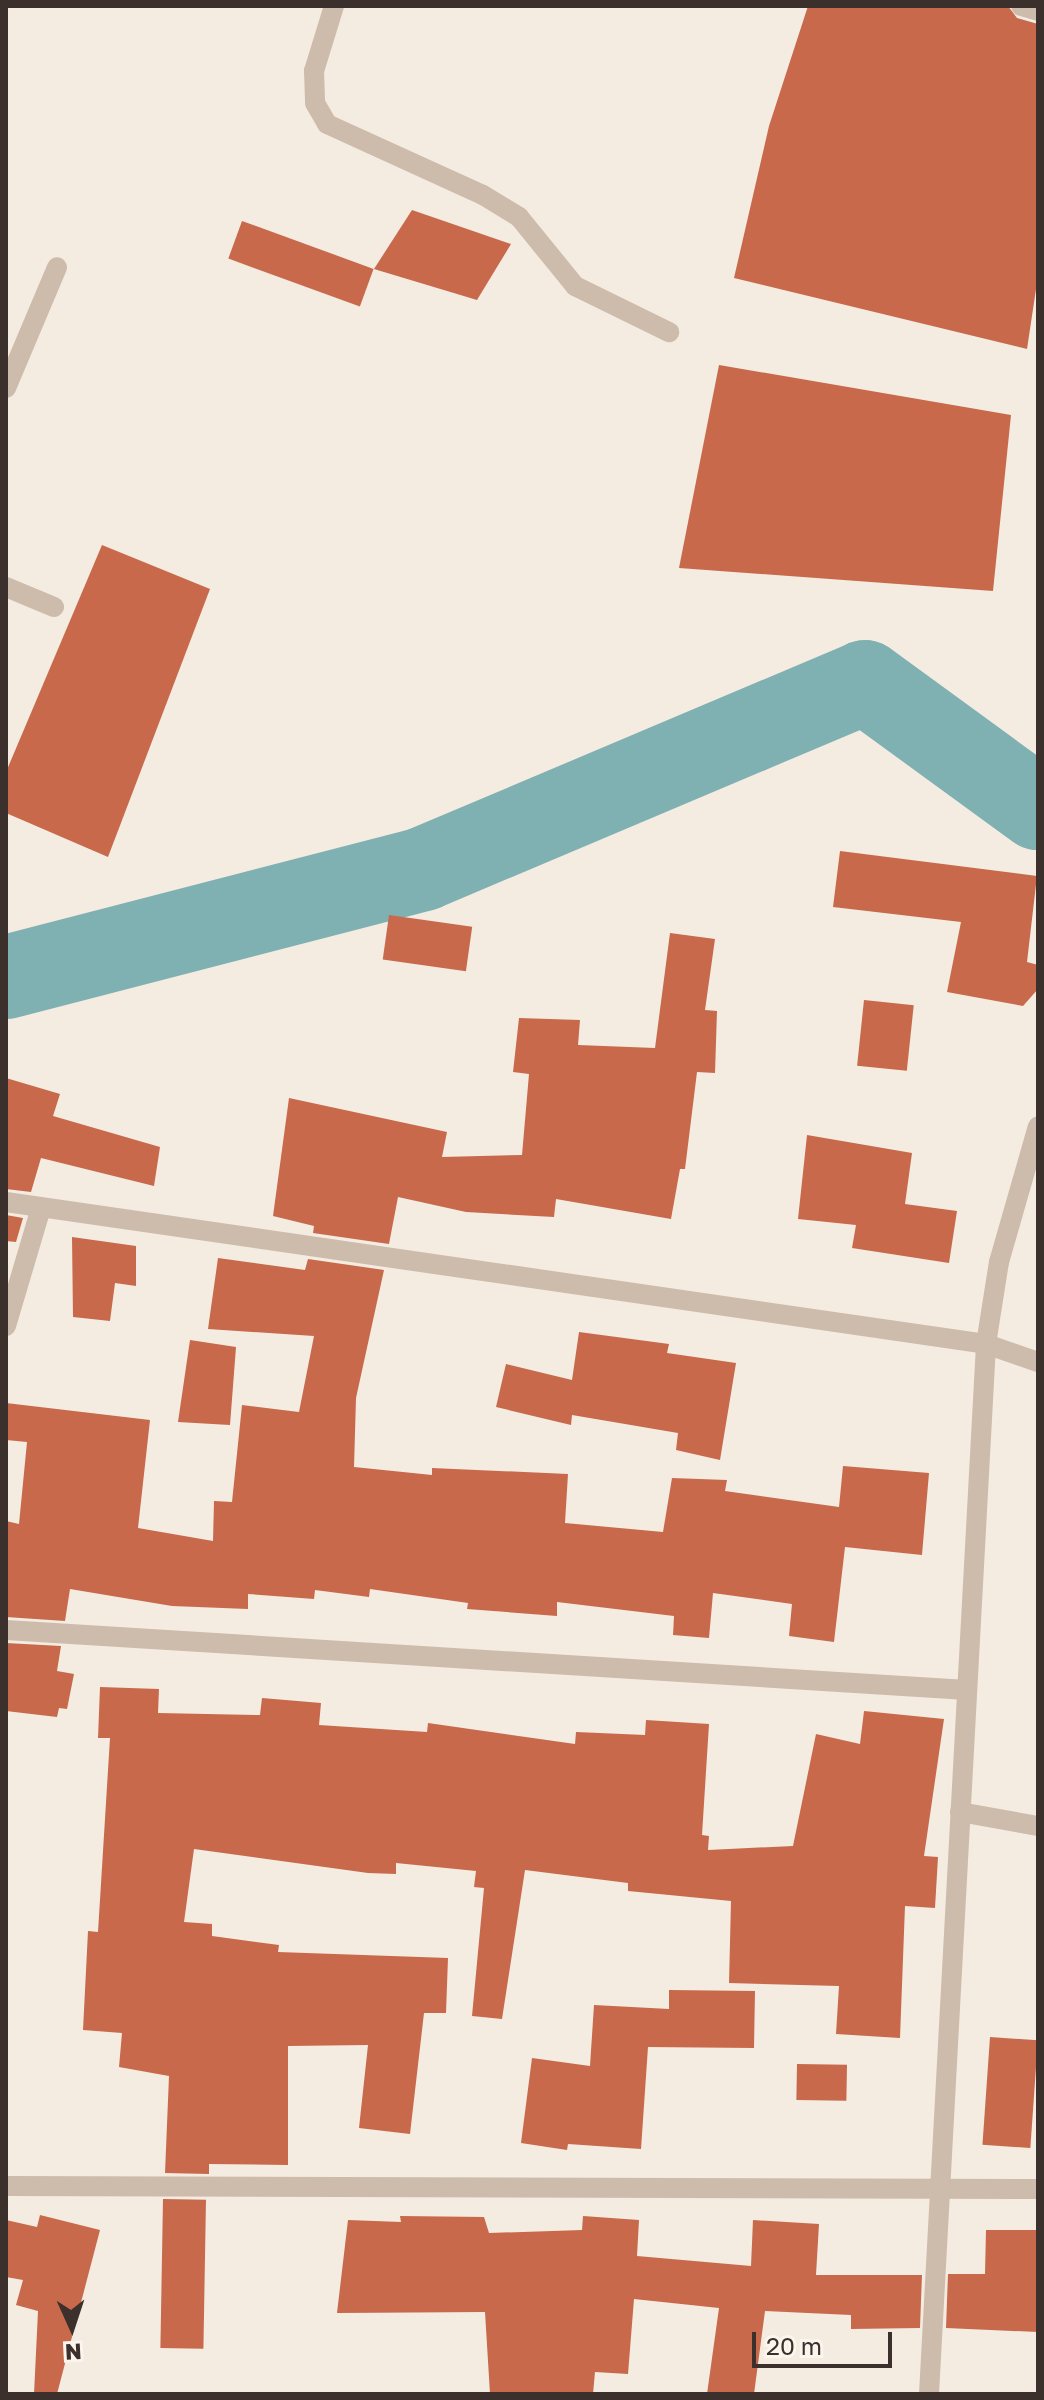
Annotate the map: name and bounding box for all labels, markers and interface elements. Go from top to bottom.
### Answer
north arrow [32,2288,112,2368]
scale bar [756,2316,896,2366]
text: 20 m [766,2331,822,2360]
text: N [64,2339,82,2366]

